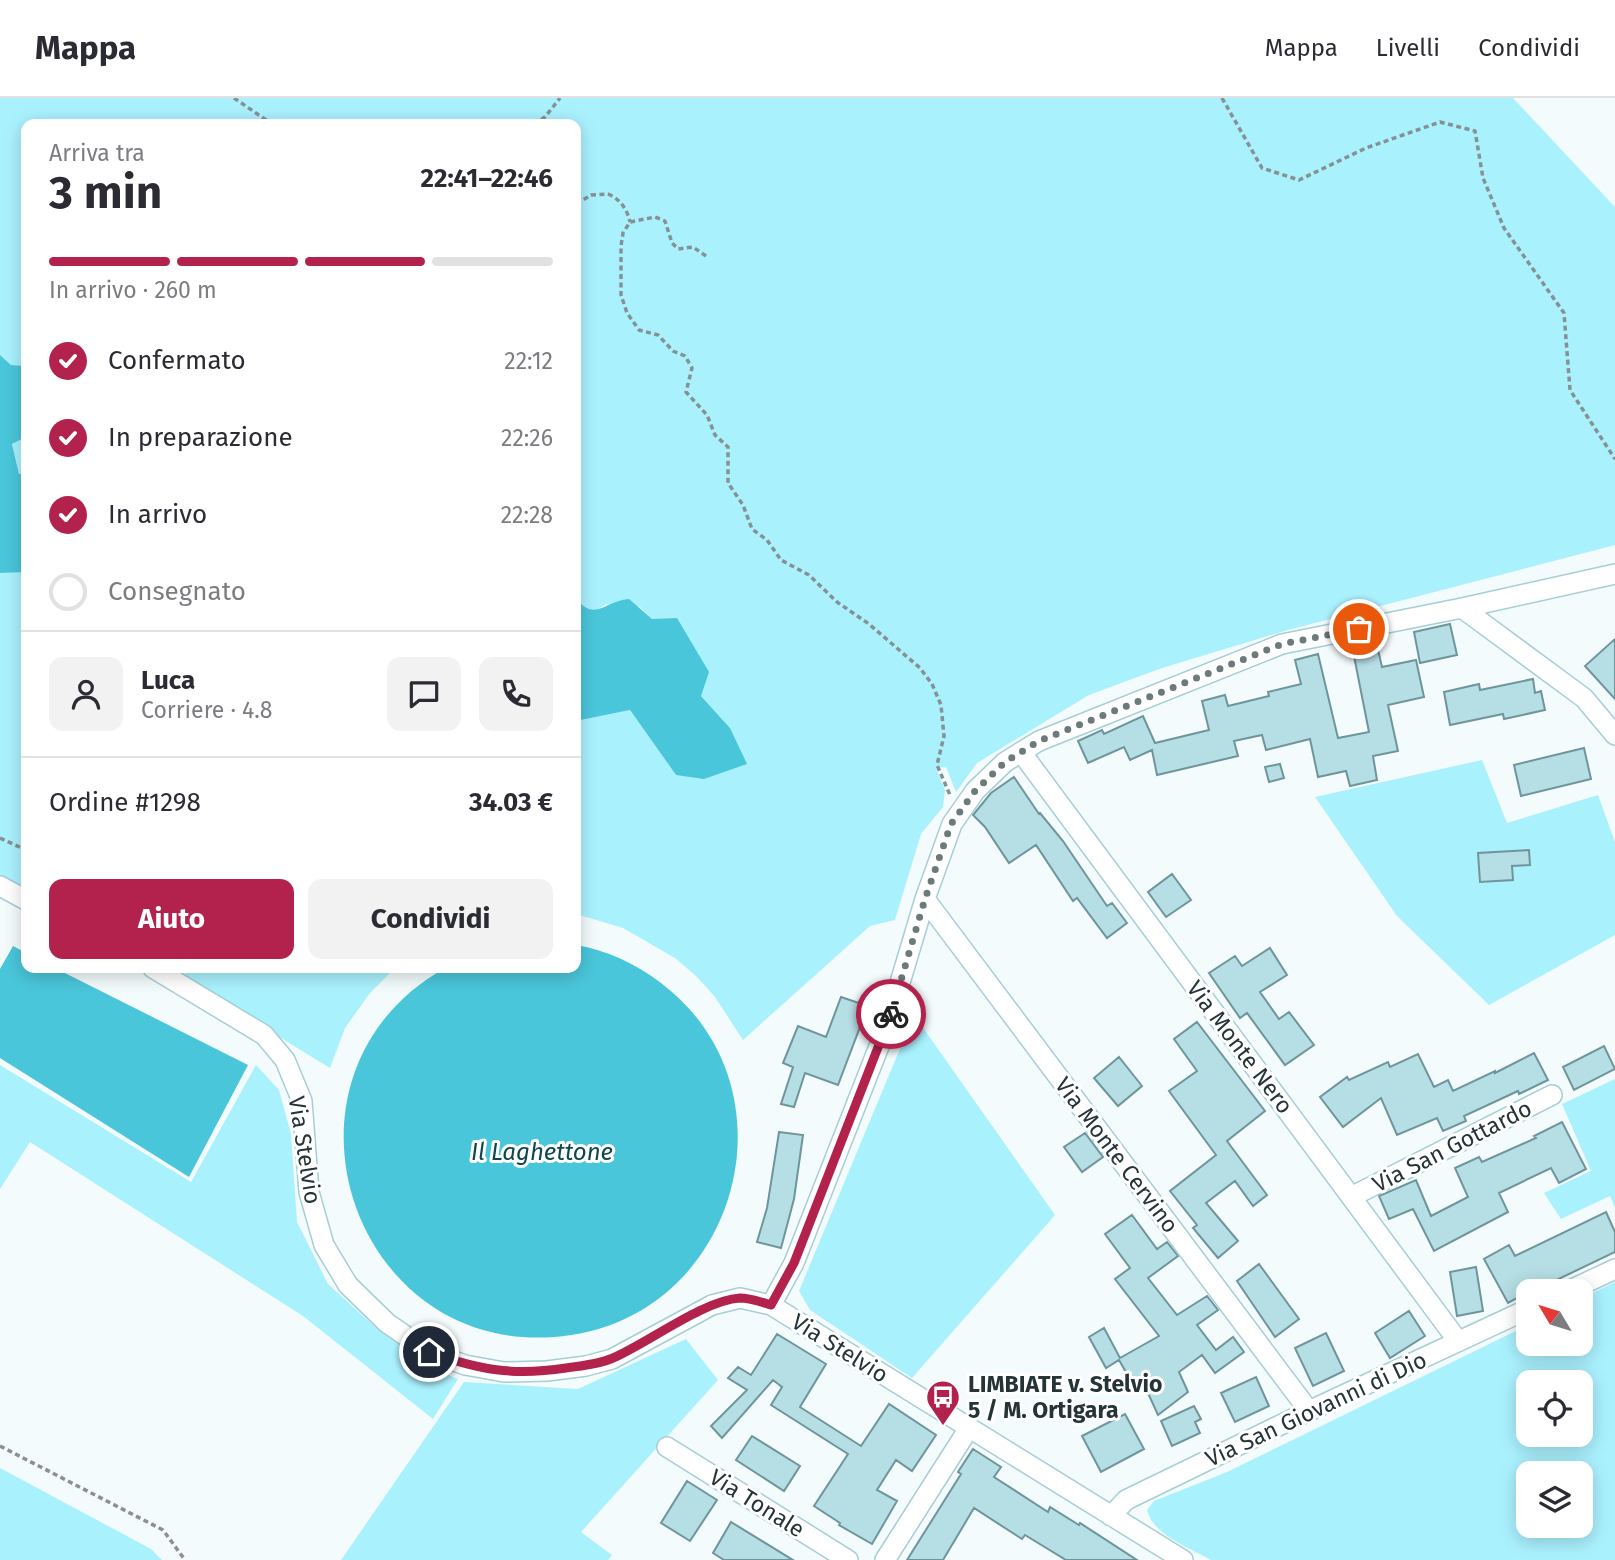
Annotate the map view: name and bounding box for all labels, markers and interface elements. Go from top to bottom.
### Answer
text: Mappa [35,28,136,68]
text: Mappa [1265,34,1338,62]
text: Livelli [1376,34,1440,62]
text: Condividi [1478,34,1580,62]
text: Arriva tra [49,139,145,167]
text: 22:41–22:46 [421,163,553,194]
text: 3 min [49,165,162,220]
text: In arrivo · 260 m [49,276,217,304]
icon: check [49,342,87,380]
text: Confermato [108,345,246,376]
text: 22:12 [504,347,553,375]
icon: check [49,419,87,457]
text: In preparazione [108,422,293,453]
text: 22:26 [501,424,553,452]
icon: check [49,496,87,534]
text: In arrivo [108,499,207,530]
text: 22:28 [501,501,553,529]
text: Consegnato [108,576,246,607]
pin [1329,599,1389,659]
icon: bag [1340,610,1378,648]
button: person [49,657,123,731]
button: chat [387,657,461,731]
button: phone [479,657,553,731]
text: Luca [141,665,195,696]
text: Corriere · 4.8 [141,696,273,724]
text: Ordine #1298 [49,787,201,818]
text: 34.03 € [469,787,553,818]
button: Aiuto [49,879,294,959]
button: Condividi [308,879,553,959]
street label: Via Monte Nero [1181,975,1299,1119]
courier [856,979,926,1049]
icon: bike [872,995,910,1033]
street label: Via Monte Cervino [1049,1072,1185,1238]
street label: Via Stelvio [283,1094,327,1206]
street label: Via San Gottardo [1368,1094,1536,1198]
water label: Il Laghettone [471,1138,613,1166]
north arrow [1516,1279,1592,1356]
map controls [1516,1279,1593,1538]
street label: Via Stelvio [787,1307,893,1389]
pin [399,1322,459,1382]
icon: home [410,1333,448,1371]
street label: Via San Giovanni di Dio [1201,1345,1431,1473]
place label: LIMBIATE v. Stelvio 5 / M. Ortigara [968,1370,1162,1424]
button: locate [1516,1370,1593,1447]
bus stop icon: LIMBIATE v. Stelvio 5 / M. Ortigara [924,1378,962,1427]
button: layers [1516,1461,1593,1538]
street label: Via Tonale [704,1463,810,1543]

